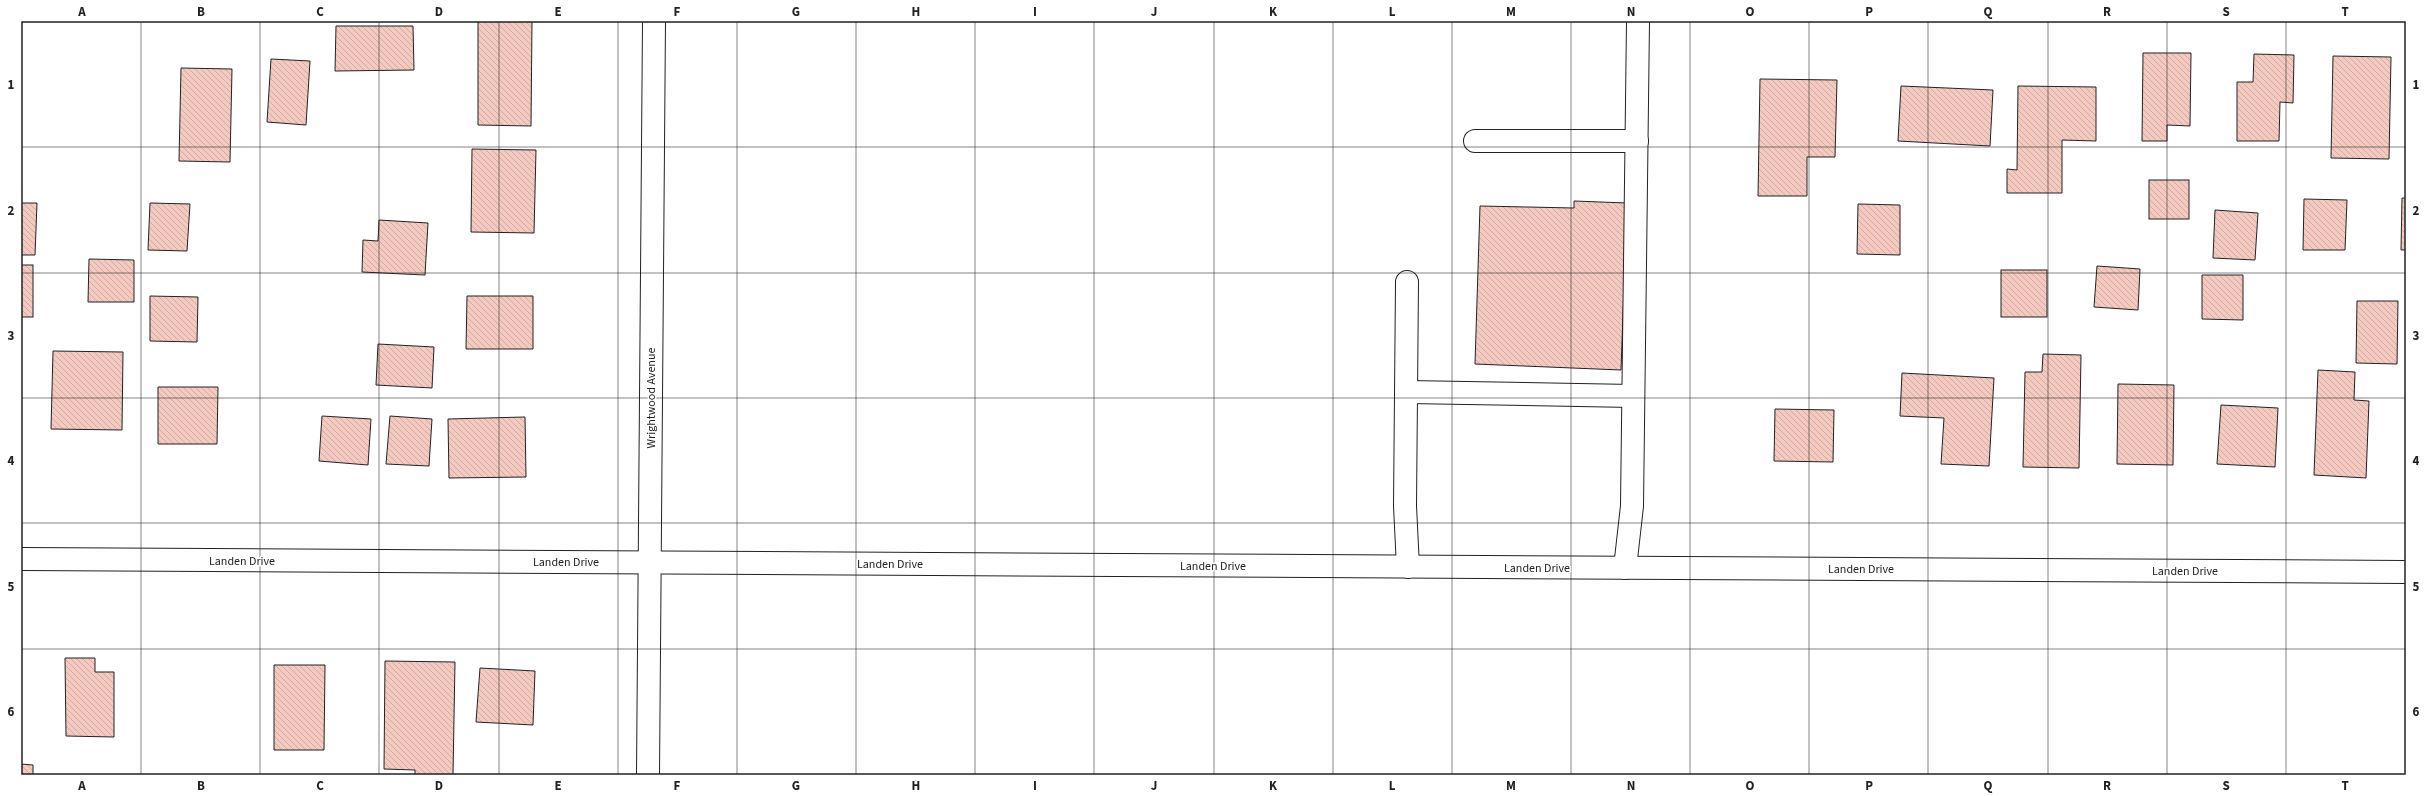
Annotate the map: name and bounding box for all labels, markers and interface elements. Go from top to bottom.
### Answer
text: A [77,3,86,21]
text: B [197,3,205,21]
text: C [316,3,324,21]
text: D [435,3,443,21]
text: E [554,3,562,21]
text: F [674,3,681,21]
text: G [792,3,800,21]
text: H [912,3,920,21]
text: I [1033,3,1037,21]
text: J [1151,3,1157,21]
text: K [1269,3,1278,21]
text: L [1389,3,1396,21]
text: M [1506,3,1516,21]
text: N [1627,3,1635,21]
text: O [1746,3,1755,21]
text: P [1865,3,1873,21]
text: Q [1984,3,1993,21]
text: R [2103,3,2111,21]
text: S [2222,3,2230,21]
text: T [2341,3,2349,21]
text: 1 [8,76,15,94]
text: 1 [2413,76,2420,94]
text: 2 [8,202,15,220]
text: 2 [2413,202,2420,220]
text: 3 [8,327,15,345]
text: 3 [2413,327,2420,345]
street label: Wrightwood Avenue [643,348,660,448]
text: 4 [8,452,15,470]
text: 4 [2413,452,2420,470]
street label: Landen Drive [209,553,275,570]
street label: Landen Drive [533,554,599,571]
street label: Landen Drive [857,556,923,573]
street label: Landen Drive [1180,558,1246,575]
street label: Landen Drive [1504,560,1570,577]
street label: Landen Drive [1828,561,1894,578]
street label: Landen Drive [2152,563,2218,580]
text: 5 [8,578,15,596]
text: 5 [2413,578,2420,596]
text: 6 [8,703,15,721]
text: 6 [2413,703,2420,721]
text: A [77,777,86,795]
text: B [197,777,205,795]
text: C [316,777,324,795]
text: D [435,777,443,795]
text: E [554,777,562,795]
text: F [674,777,681,795]
text: G [792,777,800,795]
text: H [912,777,920,795]
text: I [1033,777,1037,795]
text: J [1151,777,1157,795]
text: K [1269,777,1278,795]
text: L [1389,777,1396,795]
text: M [1506,777,1516,795]
text: N [1627,777,1635,795]
text: O [1746,777,1755,795]
text: P [1865,777,1873,795]
text: Q [1984,777,1993,795]
text: R [2103,777,2111,795]
text: S [2222,777,2230,795]
text: T [2341,777,2349,795]

